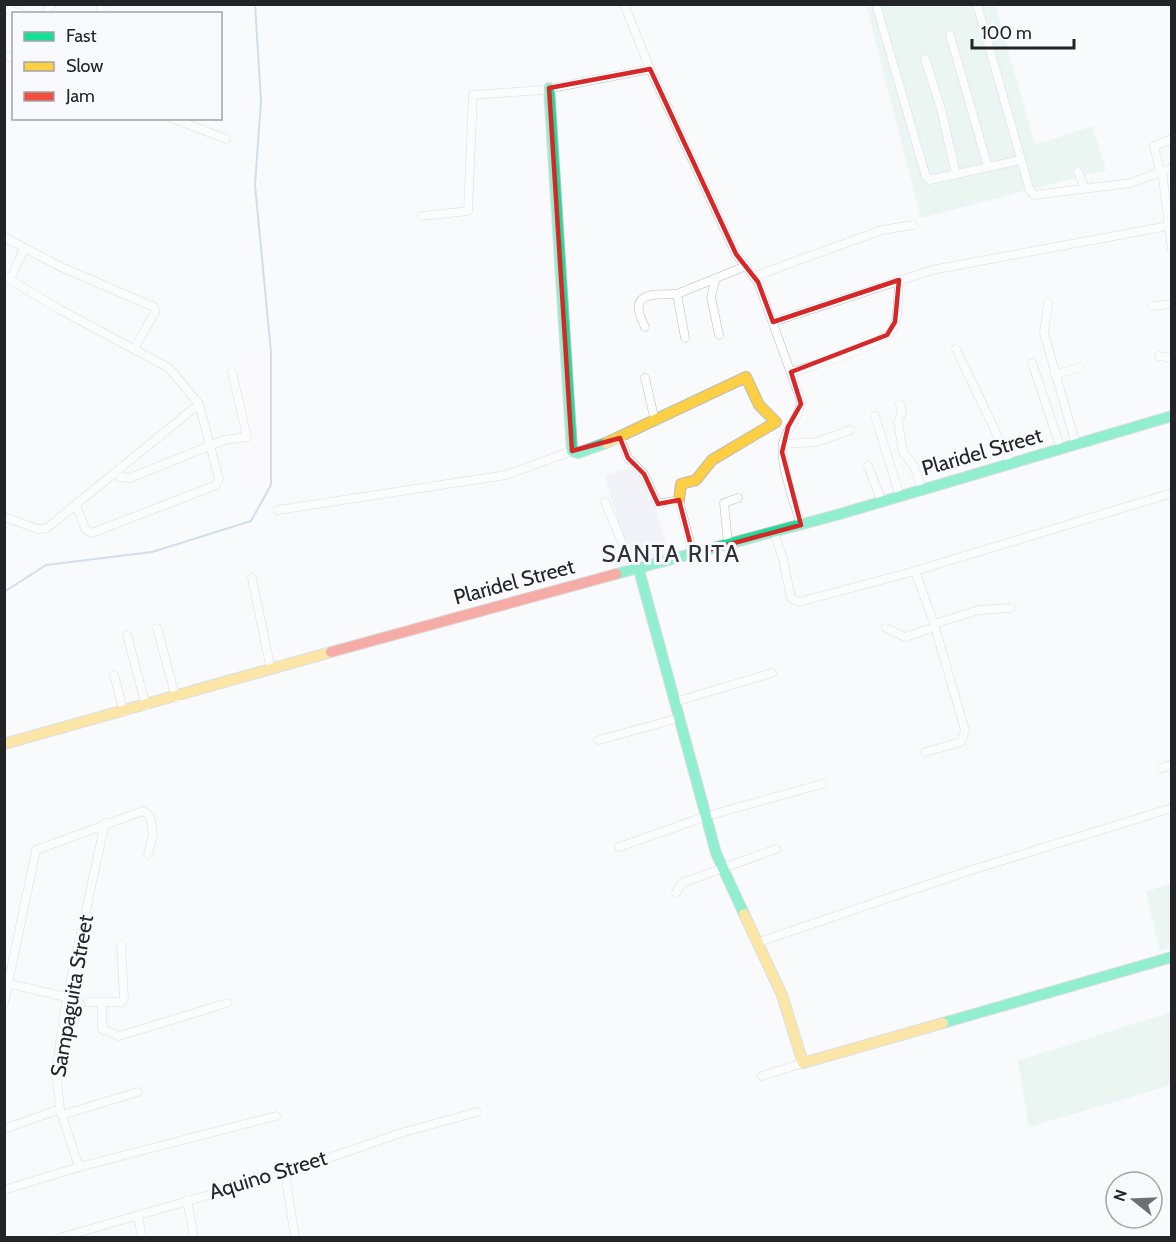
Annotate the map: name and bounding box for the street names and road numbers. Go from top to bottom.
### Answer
street label: Plaridel Street [919,422,1045,481]
street label: Plaridel Street [451,553,577,610]
street label: Sampaguita Street [45,913,98,1079]
street label: Aquino Street [206,1145,330,1204]

